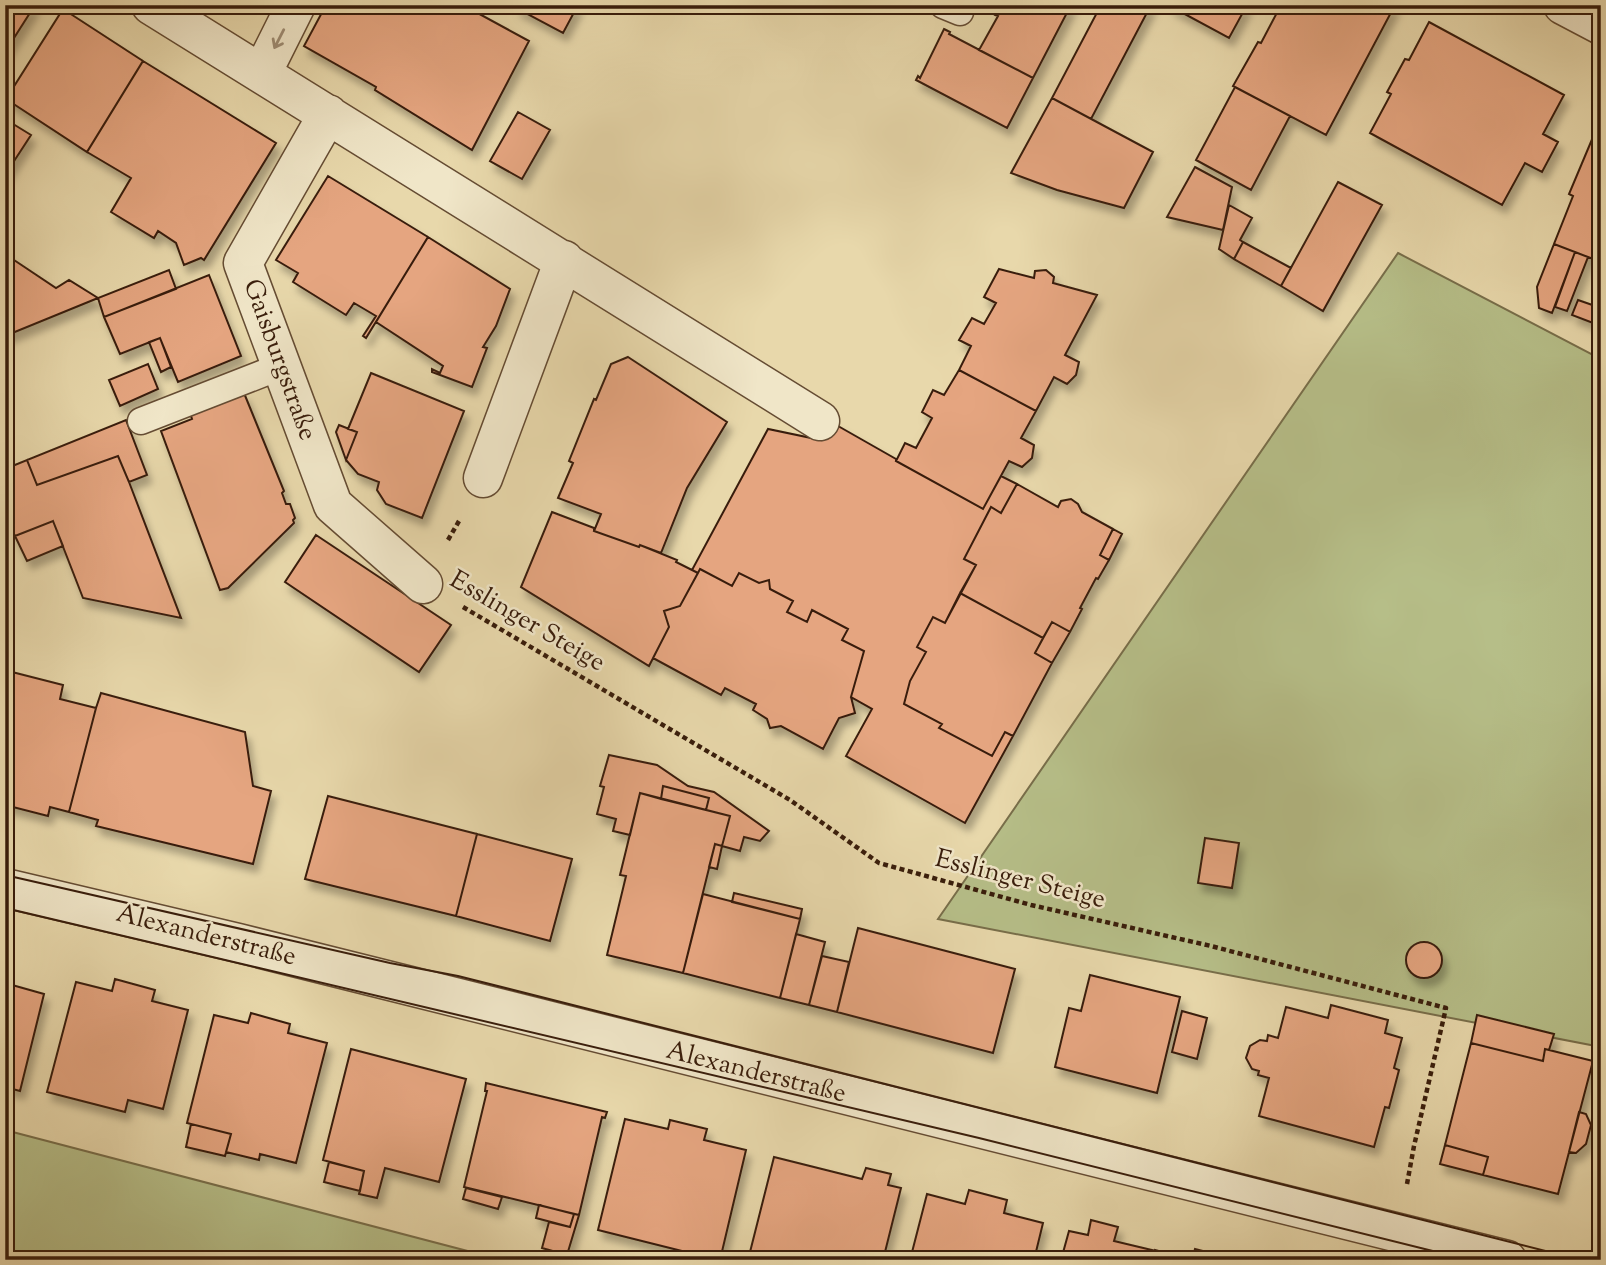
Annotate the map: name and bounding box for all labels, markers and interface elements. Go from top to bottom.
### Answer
one-way arrow [271,28,285,49]
street label: Gaisburgstraße [233,274,325,446]
street label: Esslinger Steige [442,562,612,682]
street label: Esslinger Steige [931,841,1109,919]
street label: Alexanderstraße [112,896,300,976]
street label: Alexanderstraße [662,1033,850,1113]

